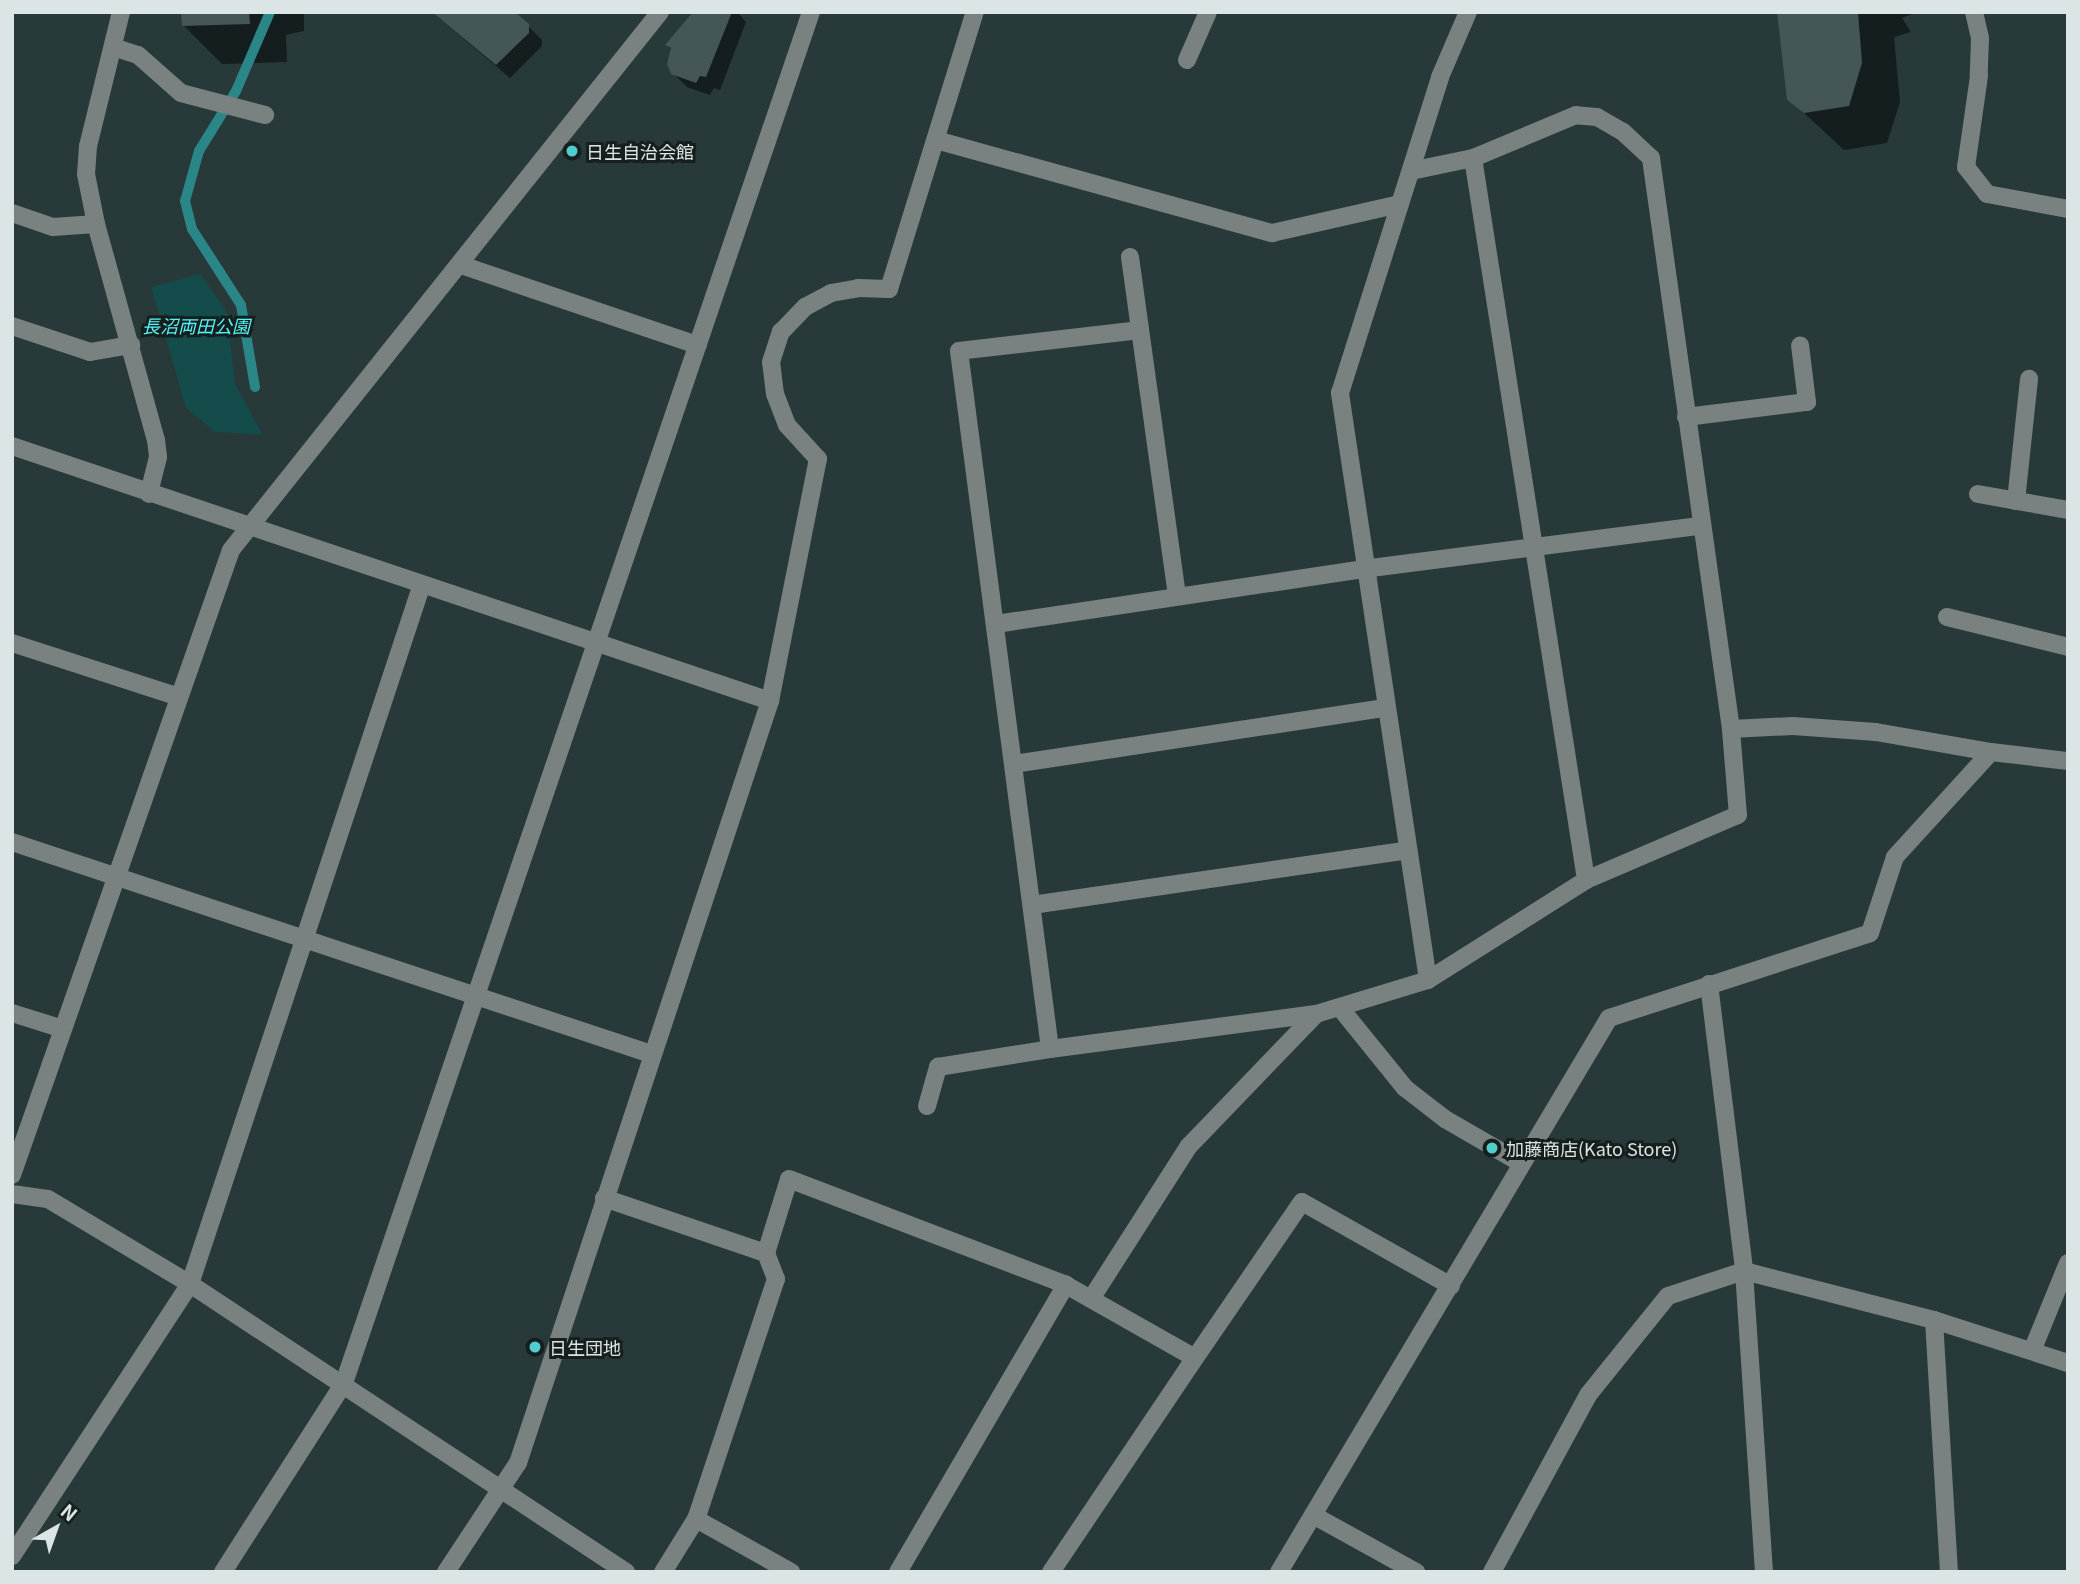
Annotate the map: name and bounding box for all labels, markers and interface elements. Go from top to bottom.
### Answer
place label: 日生自治会館 [586,140,694,162]
marker: 日生自治会館 [564,143,580,159]
park label: 長沼両田公園 [142,314,250,336]
place label: 加藤商店(Kato Store) [1506,1137,1677,1159]
marker: 加藤商店(Kato Store) [1484,1140,1500,1156]
place label: 日生団地 [549,1336,621,1358]
marker: 日生団地 [527,1339,543,1355]
north arrow [21,1493,91,1563]
text: N [56,1497,84,1526]

